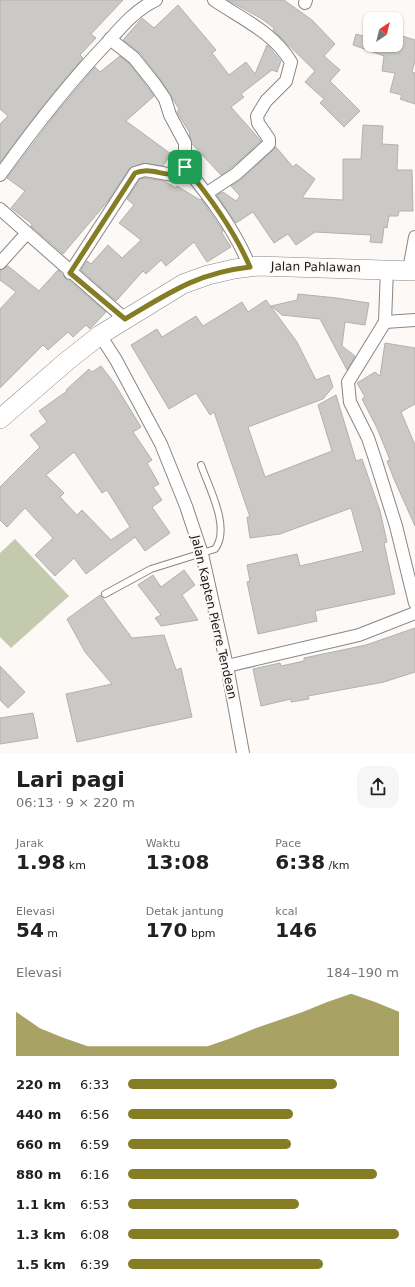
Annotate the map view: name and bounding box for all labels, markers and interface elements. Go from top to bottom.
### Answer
north arrow [363,12,403,52]
map controls [363,12,403,52]
pin [168,150,202,184]
icon: arrive [174,156,196,178]
street label: Jalan Pahlawan [270,259,361,275]
street label: Jalan Kapten Pierre Tendean [188,533,240,700]
button: share [357,766,399,808]
text: Lari pagi [16,767,125,792]
text: 06:13 · 9 × 220 m [16,795,135,810]
text: Jarak [16,837,44,850]
text: Waktu [146,837,180,850]
text: Pace [275,837,301,850]
text: 1.98 [16,850,65,874]
text: 13:08 [146,850,209,874]
text: 6:38 [275,850,325,874]
text: km [65,859,86,872]
text: /km [325,859,349,872]
text: Elevasi [16,905,55,918]
text: Detak jantung [146,905,224,918]
text: kcal [275,905,298,918]
text: 54 [16,918,44,942]
text: 170 [146,918,187,942]
text: 146 [275,918,317,942]
text: m [44,927,58,940]
text: bpm [187,927,216,940]
text: Elevasi [16,965,62,980]
text: 184–190 m [326,965,399,980]
text: 220 m [16,1077,61,1092]
text: 6:33 [80,1077,109,1092]
text: 440 m [16,1107,61,1122]
text: 6:56 [80,1107,109,1122]
text: 660 m [16,1137,61,1152]
text: 6:59 [80,1137,109,1152]
text: 880 m [16,1167,61,1182]
text: 6:16 [80,1167,109,1182]
text: 1.1 km [16,1197,66,1212]
text: 6:53 [80,1197,109,1212]
text: 1.3 km [16,1227,66,1242]
text: 6:08 [80,1227,109,1242]
text: 1.5 km [16,1257,66,1272]
text: 6:39 [80,1257,109,1272]

